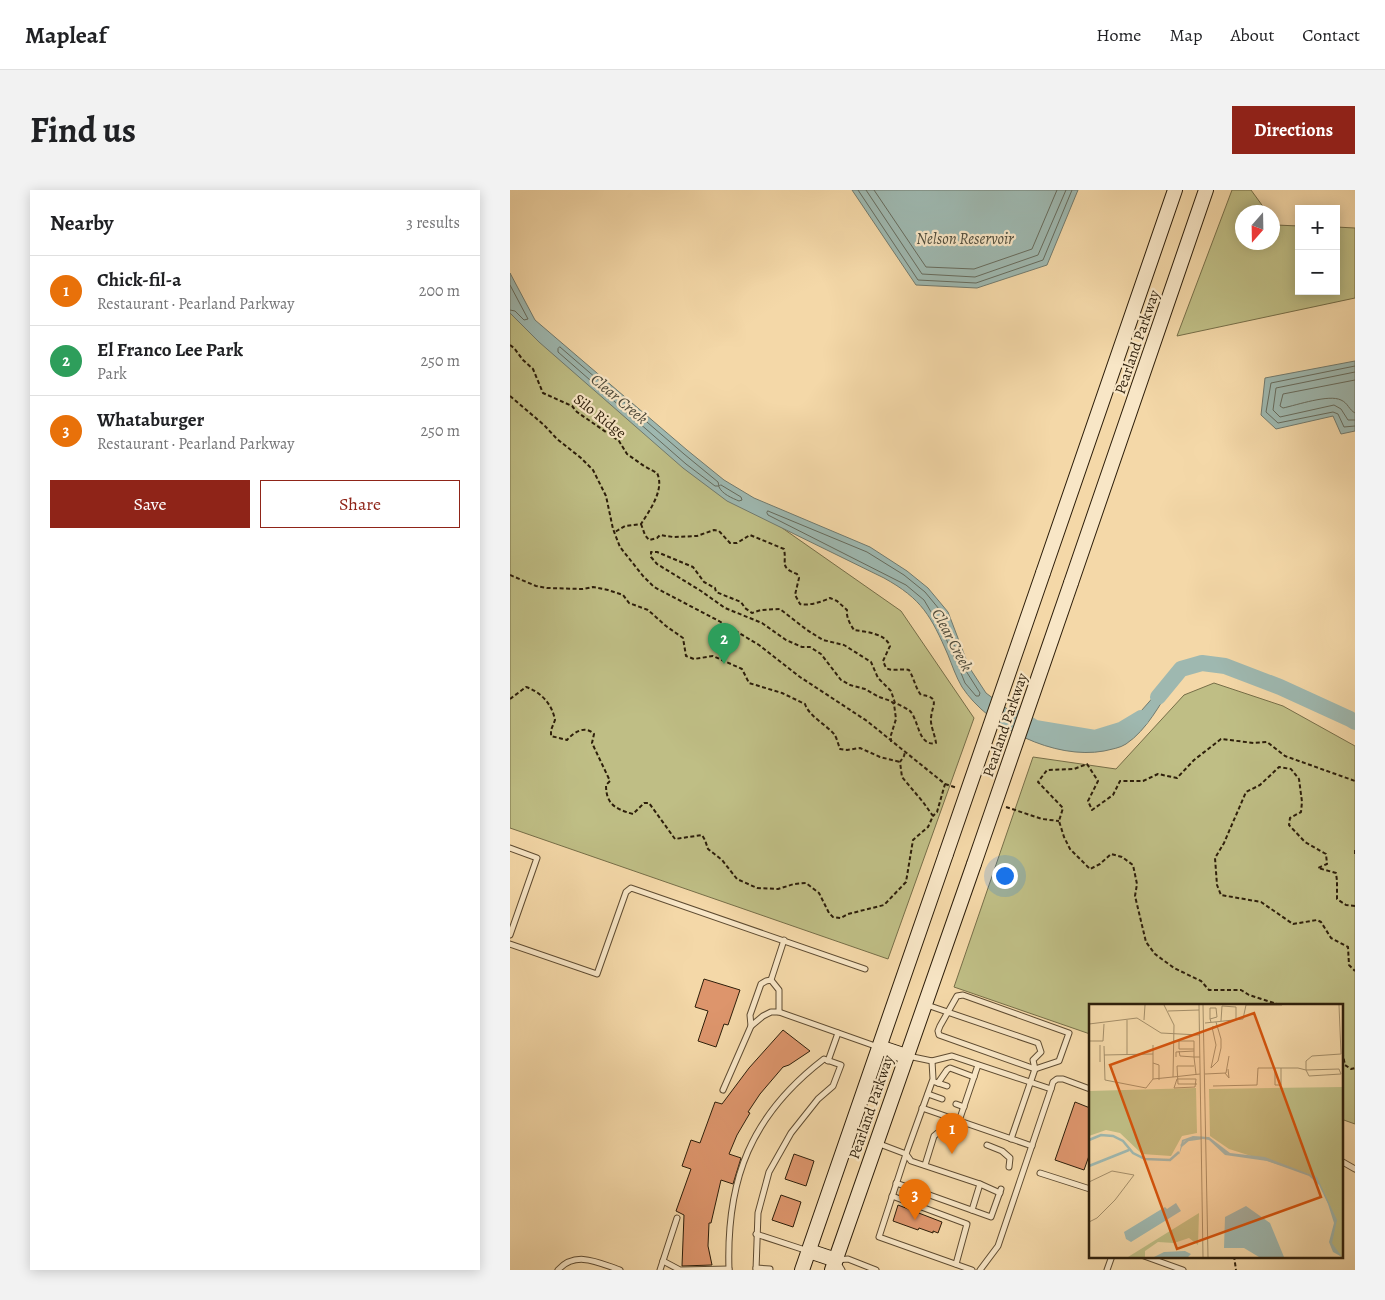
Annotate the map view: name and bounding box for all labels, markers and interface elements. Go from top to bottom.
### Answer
text: Mapleaf [25,19,107,51]
text: Home [1096,23,1141,47]
text: Map [1169,23,1202,47]
text: About [1230,23,1274,47]
text: Contact [1302,23,1360,47]
text: Find us [30,106,136,154]
button: Directions [1232,106,1355,154]
north arrow [1235,205,1280,250]
map controls [1295,205,1340,295]
button: + [1295,205,1340,250]
text: Nearby [50,209,113,237]
text: 3 results [406,212,460,234]
water label: Nelson Reservoir [916,228,1014,250]
button: − [1295,250,1340,295]
text: Chick-fil-a [97,267,181,293]
text: 1 [63,280,69,302]
text: 200 m [419,280,460,302]
street label: Pearland Parkway [1110,287,1164,397]
text: Restaurant · Pearland Parkway [97,293,294,315]
text: El Franco Lee Park [97,337,243,363]
text: 2 [62,350,70,372]
text: 250 m [421,350,460,372]
text: Park [97,363,127,385]
water label: Clear Creek [586,369,652,429]
street label: Silo Ridge [570,389,631,443]
text: Whataburger [97,407,204,433]
text: 3 [63,420,69,442]
text: 250 m [421,420,460,442]
text: Restaurant · Pearland Parkway [97,433,294,455]
button: Save [50,480,250,528]
button: Share [260,480,460,528]
water label: Clear Creek [926,605,978,675]
pin: 2 [708,623,740,664]
street label: Pearland Parkway [978,670,1032,780]
your location [992,863,1018,889]
inset map [1089,1004,1342,1258]
street label: Pearland Parkway [844,1052,898,1162]
pin: 1 [936,1113,968,1154]
pin: 3 [899,1179,931,1220]

